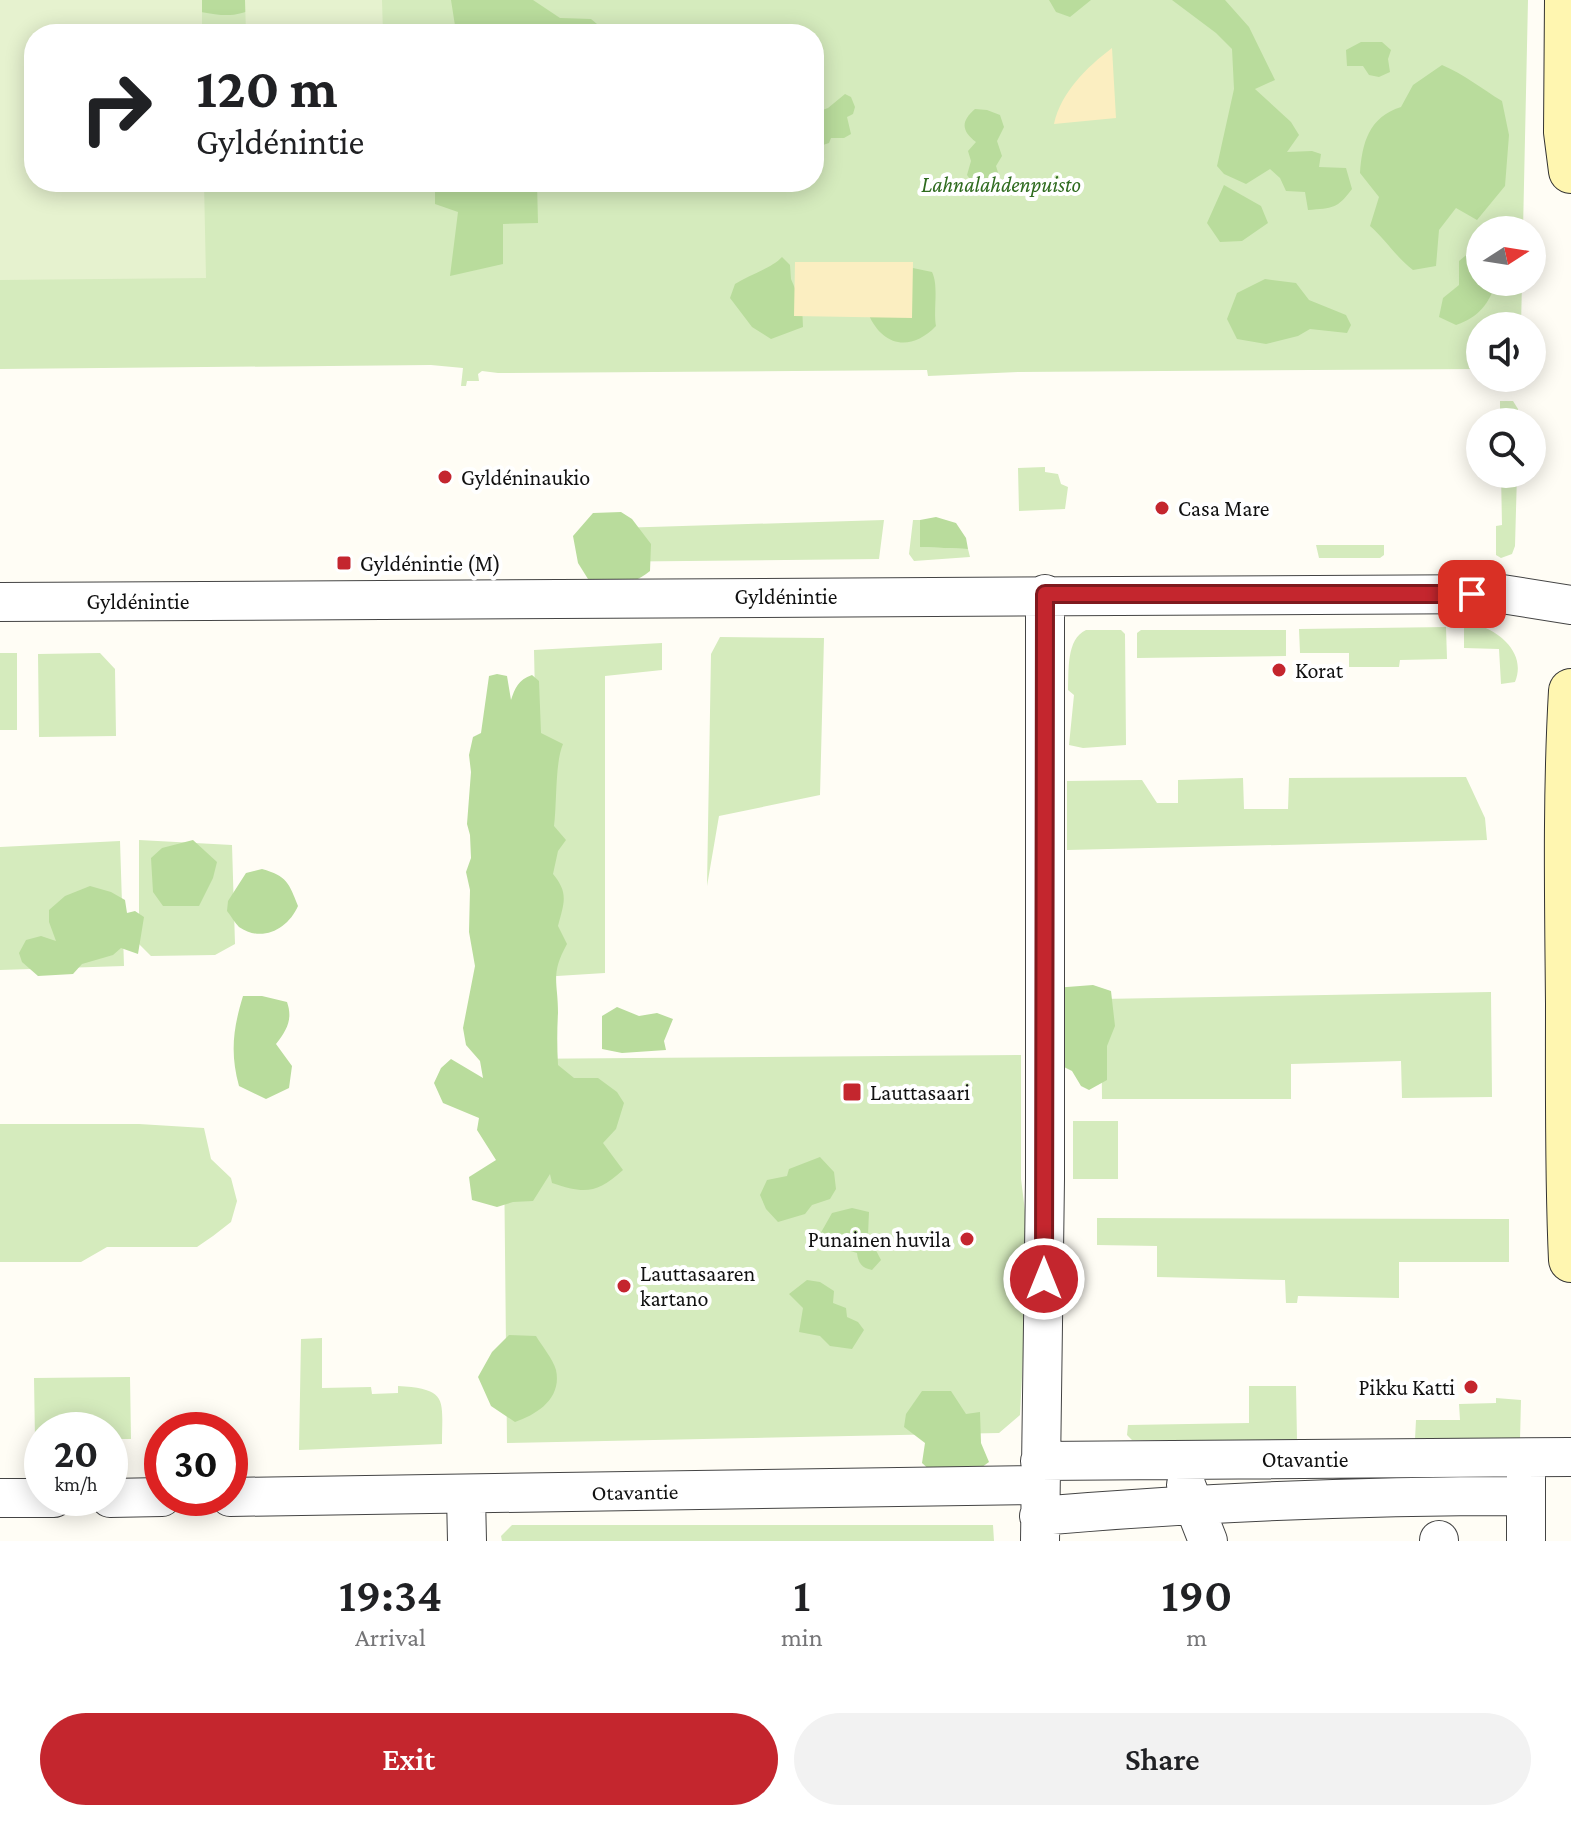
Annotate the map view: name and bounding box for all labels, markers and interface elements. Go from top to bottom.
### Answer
icon: right [64,56,168,160]
text: 120 m [196,57,338,119]
text: Gyldénintie [196,122,364,162]
park label: Lahnalahdenpuisto [921,172,1081,197]
north arrow [1466,216,1546,296]
map controls [1466,216,1546,488]
button: sound [1466,312,1546,392]
button: search [1466,408,1546,488]
place label: Gyldéninaukio [461,465,590,490]
marker: Gyldéninaukio [436,468,454,486]
place label: Casa Mare [1178,496,1269,521]
marker: Casa Mare [1153,499,1171,517]
place label: Gyldénintie (M) [360,551,501,577]
marker: Gyldénintie (M) [335,554,353,572]
pin [1438,560,1506,628]
icon: arrive [1450,572,1494,616]
street label: Gyldénintie [735,584,837,609]
street label: Gyldénintie [87,589,189,614]
place label: Korat [1295,658,1344,683]
marker: Korat [1270,661,1288,679]
place label: Lauttasaari [870,1080,970,1105]
marker: Lauttasaari [841,1081,863,1103]
place label: Punainen huvila [808,1227,951,1252]
marker: Punainen huvila [958,1230,976,1248]
position arrow [1002,1237,1086,1321]
place label: Lauttasaaren kartano [640,1261,755,1311]
marker: Lauttasaaren kartano [615,1277,633,1295]
place label: Pikku Katti [1359,1375,1455,1400]
marker: Pikku Katti [1462,1378,1480,1396]
speed limit sign: 30 [144,1412,248,1516]
text: 20 [54,1431,98,1476]
street label: Otavantie [1262,1447,1348,1472]
text: km/h [54,1473,98,1495]
street label: Otavantie [591,1479,679,1505]
text: 19:34 [339,1568,442,1621]
text: 1 [793,1568,810,1621]
text: 190 [1161,1568,1232,1621]
text: Arrival [355,1623,426,1652]
text: min [781,1623,823,1652]
text: m [1186,1623,1207,1652]
button: Exit [40,1713,778,1805]
button: Share [794,1713,1531,1805]

